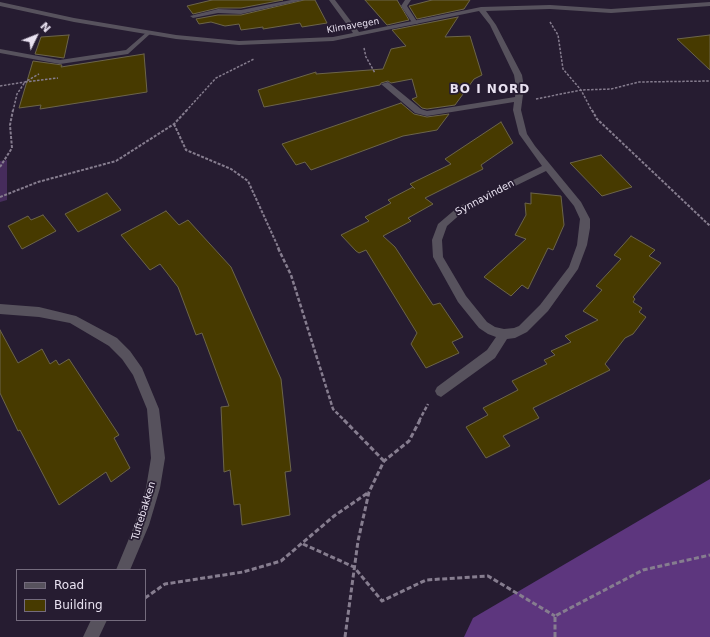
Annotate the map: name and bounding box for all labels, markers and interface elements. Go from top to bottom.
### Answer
north arrow [16,16,56,56]
street label: Klimavegen [326,16,380,36]
text: N [37,20,53,35]
district label: BO I NORD [450,83,530,97]
street label: Synnavinden [454,177,516,219]
street label: Tuftebakken [129,480,159,542]
legend [16,569,146,621]
text: Road [54,578,84,592]
text: Building [54,598,103,612]

